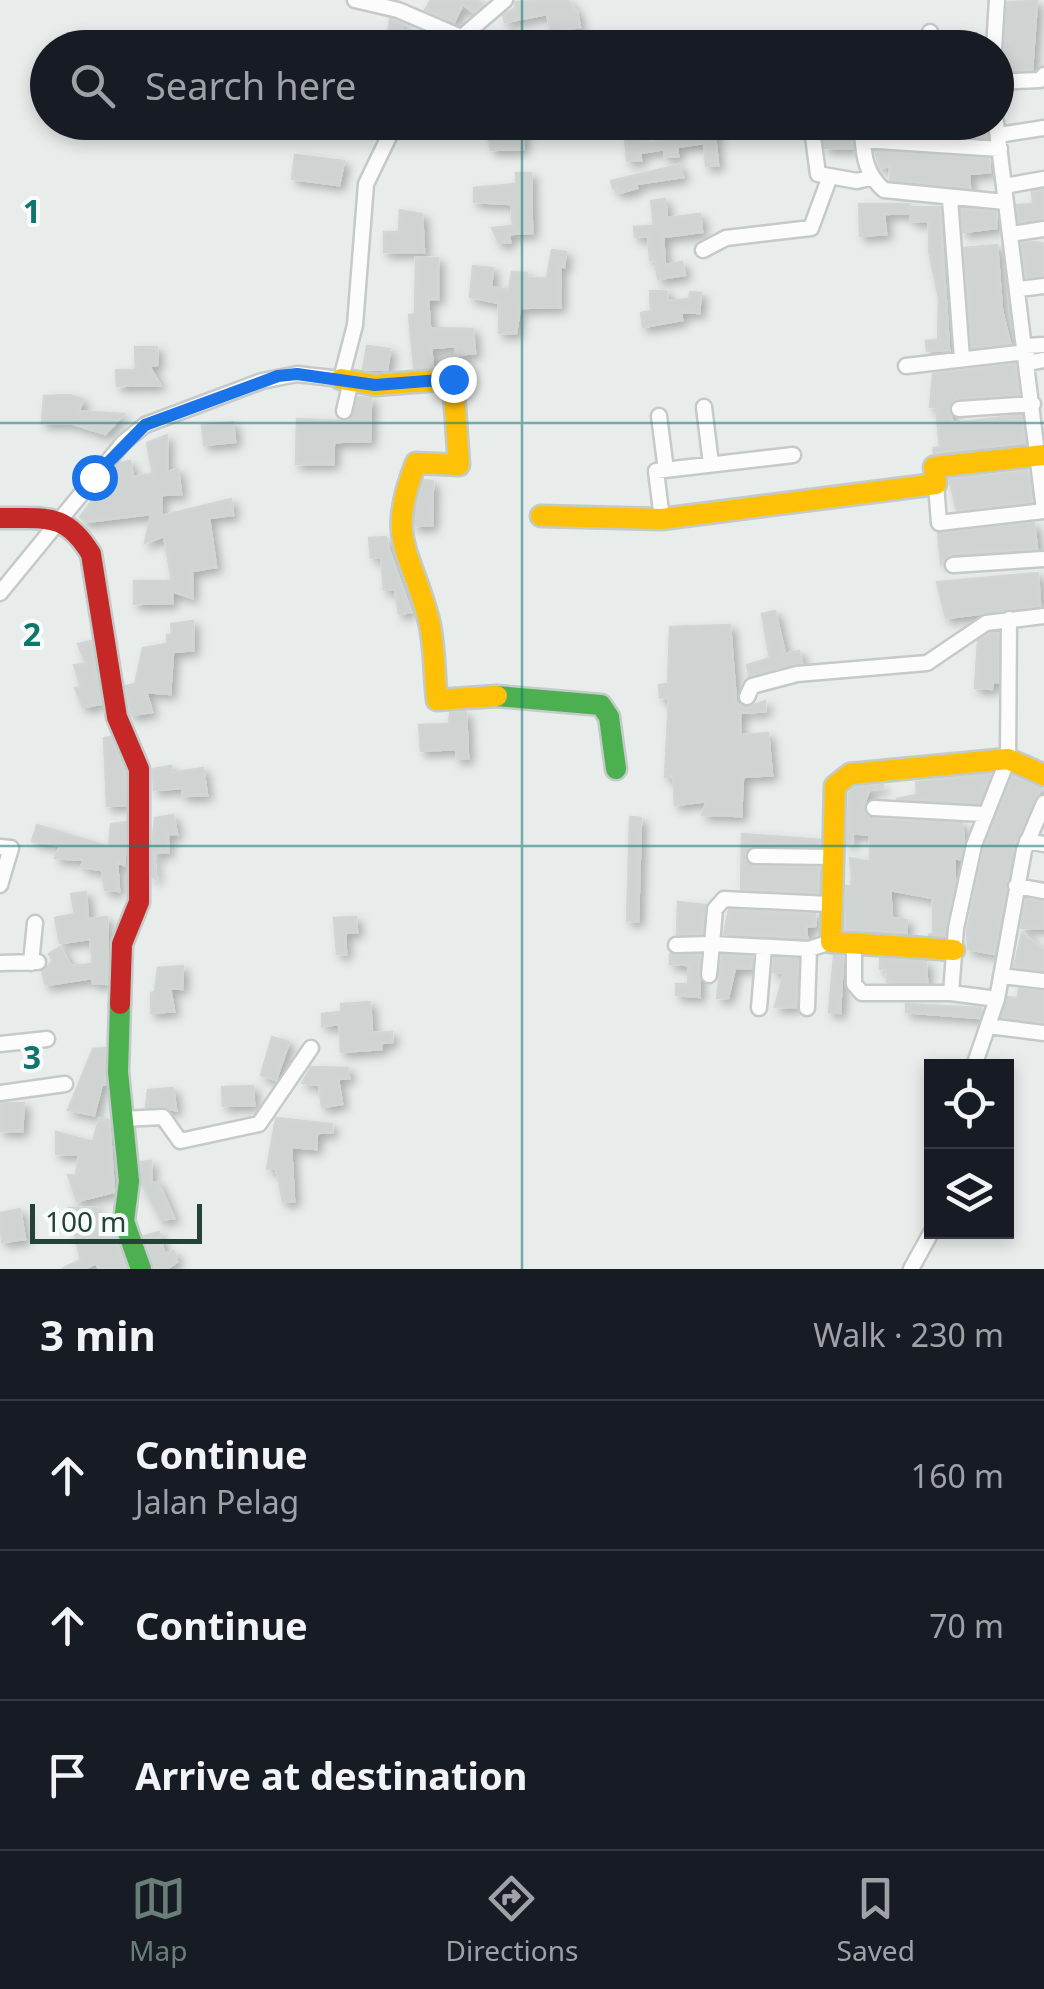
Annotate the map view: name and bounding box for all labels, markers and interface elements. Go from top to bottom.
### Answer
search box [30,30,1014,140]
icon: search [65,58,120,113]
text: Search here [145,59,356,111]
text: 1 [23,189,41,232]
route end [431,357,477,403]
route start [72,455,118,501]
text: 2 [23,612,41,655]
text: 3 [23,1035,41,1078]
map controls [924,1059,1014,1239]
button: locate [924,1059,1014,1149]
button: layers [924,1149,1014,1239]
scale bar [30,1199,202,1244]
text: 100 m [45,1202,127,1240]
text: 3 min [40,1306,156,1363]
text: Walk · 230 m [813,1313,1004,1356]
text: Continue [135,1428,308,1480]
icon: ahead [40,1448,95,1503]
text: 160 m [911,1454,1004,1497]
text: Jalan Pelag [135,1480,299,1523]
icon: ahead [40,1598,95,1653]
text: Continue [135,1599,308,1651]
text: 70 m [929,1604,1004,1647]
icon: arrive [40,1748,95,1803]
text: Arrive at destination [135,1749,527,1801]
tab: Map [129,1871,187,1969]
tab: Directions [446,1871,578,1969]
tab: Saved [837,1871,915,1969]

